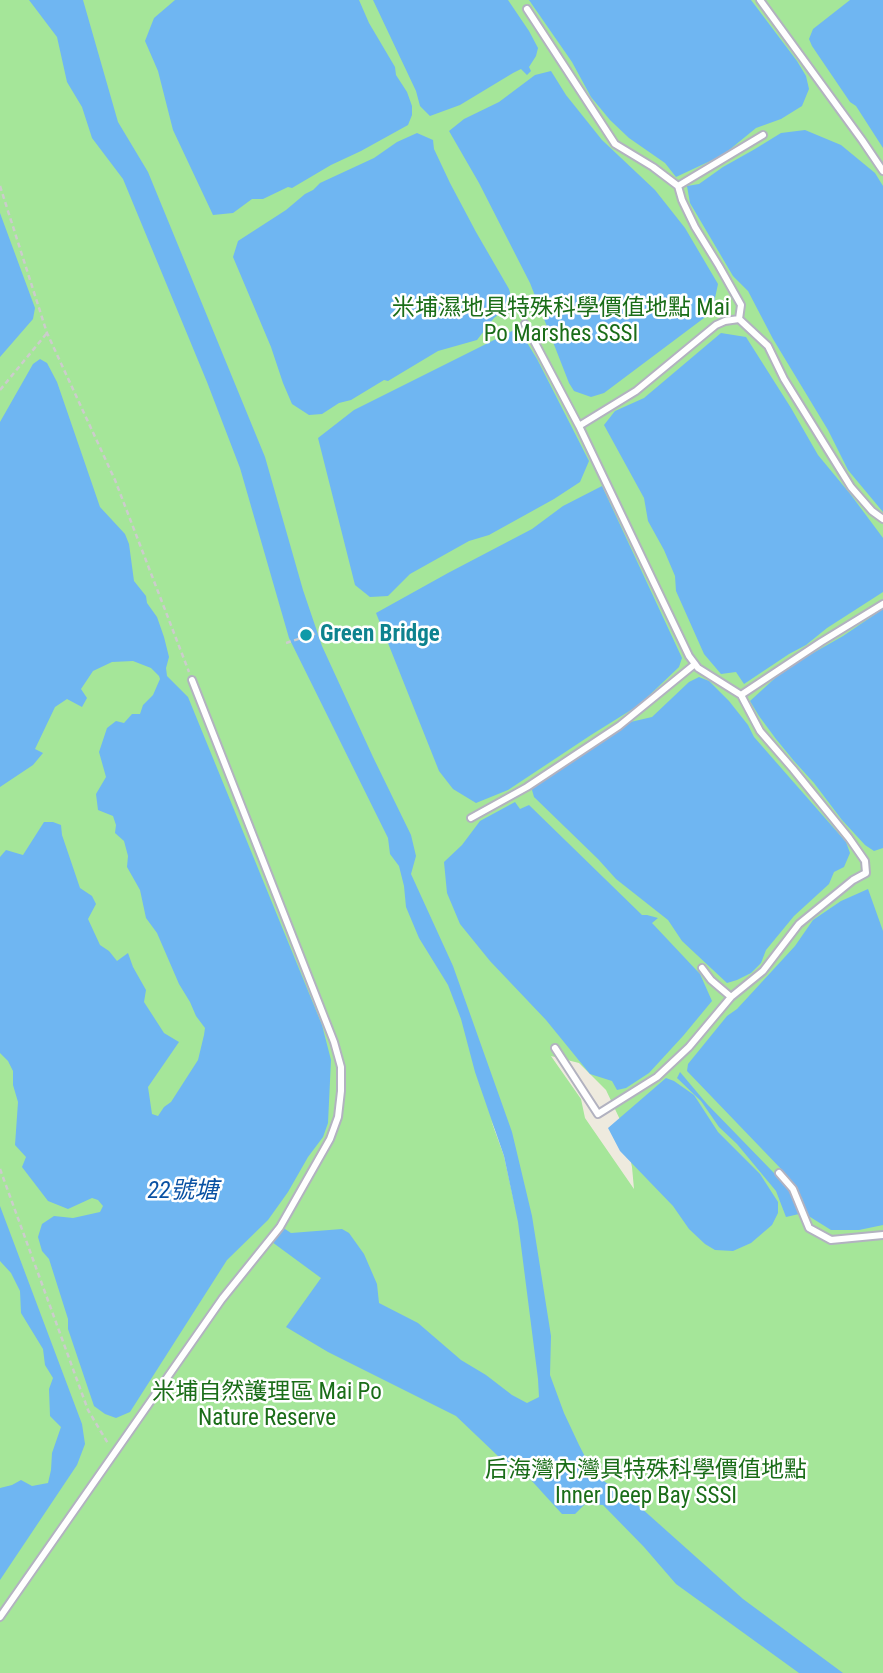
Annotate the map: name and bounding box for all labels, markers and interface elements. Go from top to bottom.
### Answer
park label: 米埔濕地具特殊科學價值地點 Mai Po Marshes SSSI [392,295,730,349]
place label: Green Bridge [320,621,440,649]
marker: Green Bridge [298,627,314,643]
water label: 22號塘 [148,1178,218,1206]
park label: 米埔自然護理區 Mai Po Nature Reserve [152,1379,382,1433]
park label: 后海灣內灣具特殊科學價值地點 Inner Deep Bay SSSI [485,1457,807,1511]

